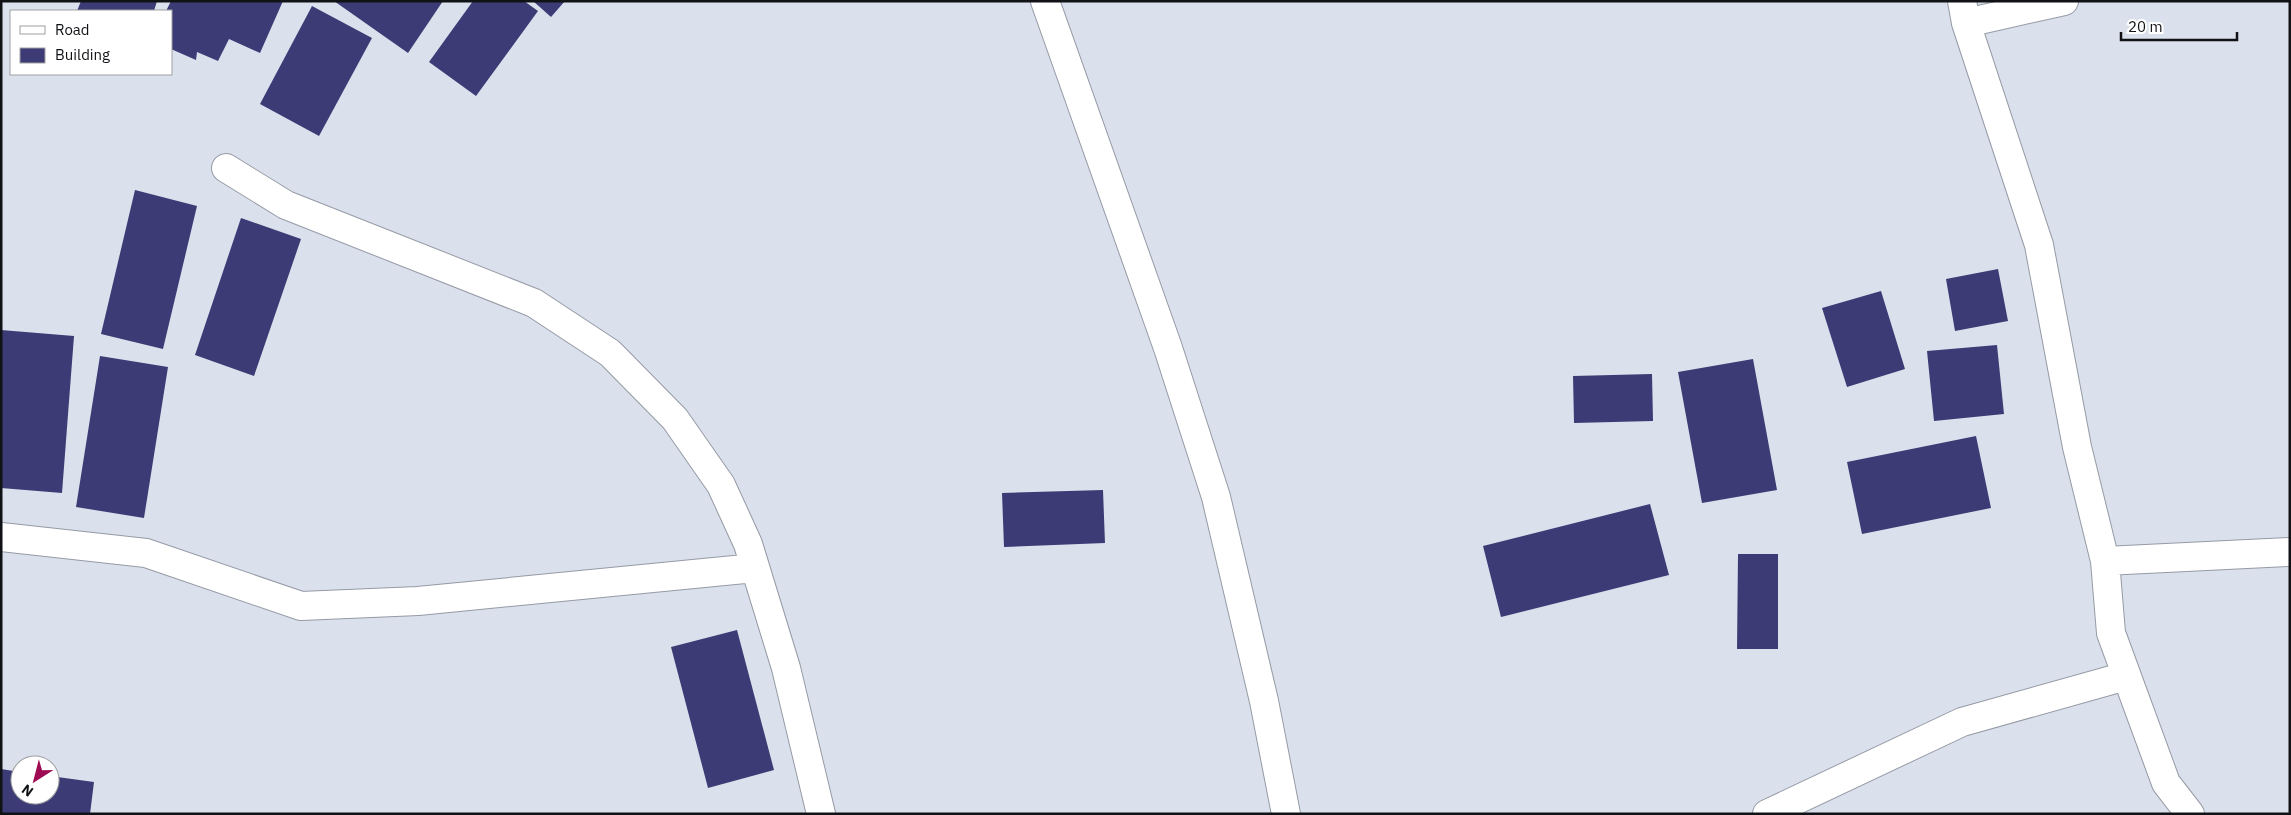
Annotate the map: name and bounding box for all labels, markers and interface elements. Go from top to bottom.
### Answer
legend [10,10,172,75]
scale bar [2121,10,2237,42]
text: 20 m [2128,17,2163,36]
text: Road [55,20,90,39]
text: Building [55,45,110,64]
north arrow [10,755,60,805]
text: N [18,780,37,801]

